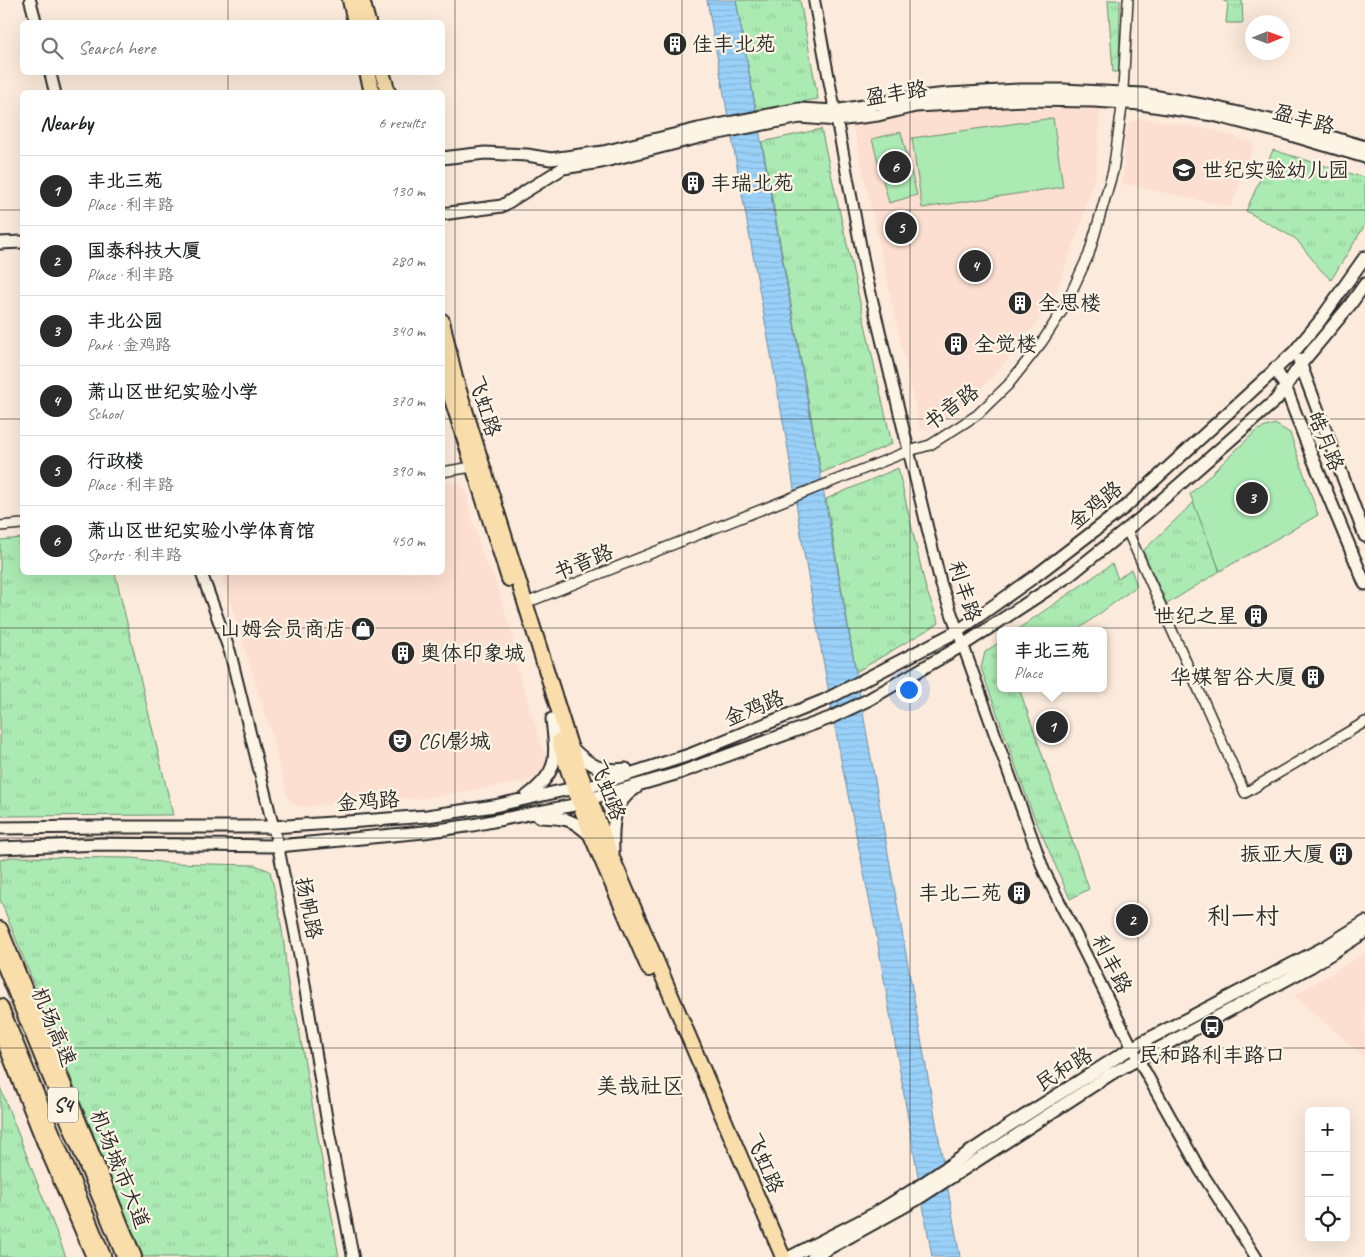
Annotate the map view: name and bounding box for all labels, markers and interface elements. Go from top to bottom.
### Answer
north arrow [1245,15,1290,60]
search box [20,20,445,75]
building icon: 佳丰北苑 [662,31,688,57]
place label: 佳丰北苑 [692,31,776,57]
icon: search [38,34,66,62]
text: Search here [78,36,155,60]
street label: 盈丰路 [863,75,929,111]
street label: 盈丰路 [1270,98,1338,140]
text: Nearby [40,110,93,136]
text: 6 results [378,113,425,133]
pin: 6 [879,148,911,186]
school or university icon: 世纪实验幼儿园 [1171,157,1197,183]
place label: 世纪实验幼儿园 [1202,157,1349,183]
text: 丰北三苑 [87,169,163,193]
building icon: 丰瑞北苑 [680,170,706,196]
place label: 丰瑞北苑 [710,170,794,196]
text: 1 [52,181,60,201]
text: 130 m [391,181,425,201]
text: Place · 利丰路 [87,195,174,215]
pin: 5 [885,209,917,247]
text: 国泰科技大厦 [87,239,201,263]
pin: 4 [959,247,991,285]
text: 2 [52,251,60,271]
text: 280 m [391,251,425,271]
text: Place · 利丰路 [87,265,174,285]
building icon: 全思楼 [1007,290,1033,316]
place label: 全思楼 [1038,290,1101,316]
text: 丰北公园 [87,309,163,333]
text: 3 [52,321,60,341]
text: 340 m [391,321,425,341]
building icon: 全觉楼 [943,331,969,357]
place label: 全觉楼 [974,331,1037,357]
text: Park · 金鸡路 [87,335,171,355]
street label: 飞虹路 [463,372,507,440]
street label: 书音路 [918,378,984,436]
text: 萧山区世纪实验小学 [87,380,258,404]
text: 4 [52,391,60,411]
text: 370 m [391,391,425,411]
text: School [87,404,121,424]
street label: 皓月路 [1302,407,1350,475]
text: 行政楼 [87,449,144,473]
text: 5 [53,461,59,481]
text: 390 m [391,461,425,481]
text: Place · 利丰路 [87,475,174,495]
street label: 金鸡路 [1062,475,1128,535]
pin: 3 [1236,479,1268,517]
text: 萧山区世纪实验小学体育馆 [87,519,315,543]
text: 6 [52,531,60,551]
text: 450 m [391,531,425,551]
street label: 书音路 [549,538,617,586]
text: Sports · 利丰路 [87,545,182,565]
street label: 利丰路 [943,557,987,625]
place label: 世纪之星 [1154,603,1238,629]
building icon: 世纪之星 [1243,603,1269,629]
place label: 山姆会员商店 [220,616,346,642]
shop icon: 山姆会员商店 [350,616,376,642]
popup [997,627,1107,692]
text: 丰北三苑 [1014,639,1090,663]
building icon: 奥体印象城 [390,640,416,666]
place label: 奥体印象城 [420,640,525,666]
text: Place [1014,663,1042,683]
place label: 华媒智谷大厦 [1170,664,1296,690]
building icon: 华媒智谷大厦 [1300,664,1326,690]
your location [896,677,922,703]
street label: 金鸡路 [720,684,788,732]
pin: 1 [1036,708,1068,746]
theatre icon: CGV影城 [387,728,413,754]
place label: CGV影城 [418,728,490,754]
street label: 飞虹路 [585,756,631,824]
street label: 金鸡路 [336,786,400,816]
place label: 振亚大厦 [1240,841,1324,867]
building icon: 振亚大厦 [1328,841,1354,867]
street label: 扬帆路 [290,875,328,941]
place label: 丰北二苑 [918,880,1002,906]
building icon: 丰北二苑 [1006,880,1032,906]
pin: 2 [1116,901,1148,939]
district label: 利一村 [1207,901,1279,931]
street label: 利丰路 [1086,930,1138,998]
street label: 机场高速 [26,983,82,1071]
bus stop icon: 民和路利丰路口 [1199,1014,1225,1040]
street label: 民和路 [1030,1041,1098,1097]
place label: 民和路利丰路口 [1139,1042,1286,1068]
district label: 美哉社区 [596,1072,684,1100]
road number: S4 [48,1088,78,1122]
street label: 机场城市大道 [84,1106,156,1232]
map controls [1305,1107,1350,1242]
button: + [1305,1107,1350,1152]
street label: 飞虹路 [741,1129,789,1197]
button: − [1305,1152,1350,1197]
button: locate [1305,1197,1350,1242]

